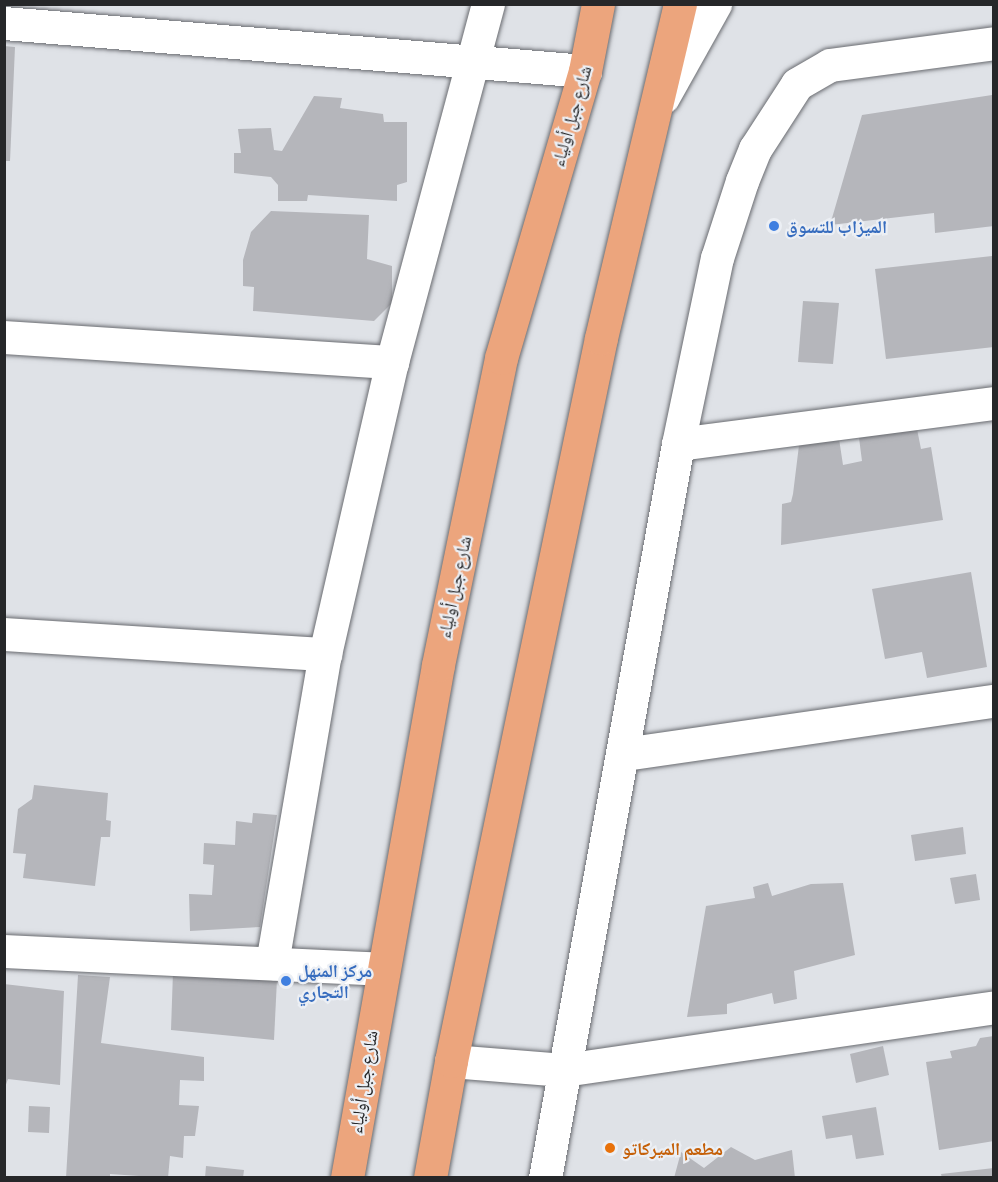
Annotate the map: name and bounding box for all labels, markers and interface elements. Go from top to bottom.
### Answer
street label: شارع جبل أولياء [546,63,596,169]
place label: الميزاب للتسوق [786,215,887,237]
marker: الميزاب للتسوق [767,219,781,233]
street label: شارع جبل أولياء [433,534,475,640]
place label: مركز المنهل التجاري [298,960,372,1002]
marker: مركز المنهل التجاري [279,974,293,988]
street label: شارع جبل أولياء [344,1029,382,1135]
place label: مطعم الميركاتو [622,1137,723,1159]
marker: مطعم الميركاتو [603,1141,617,1155]

